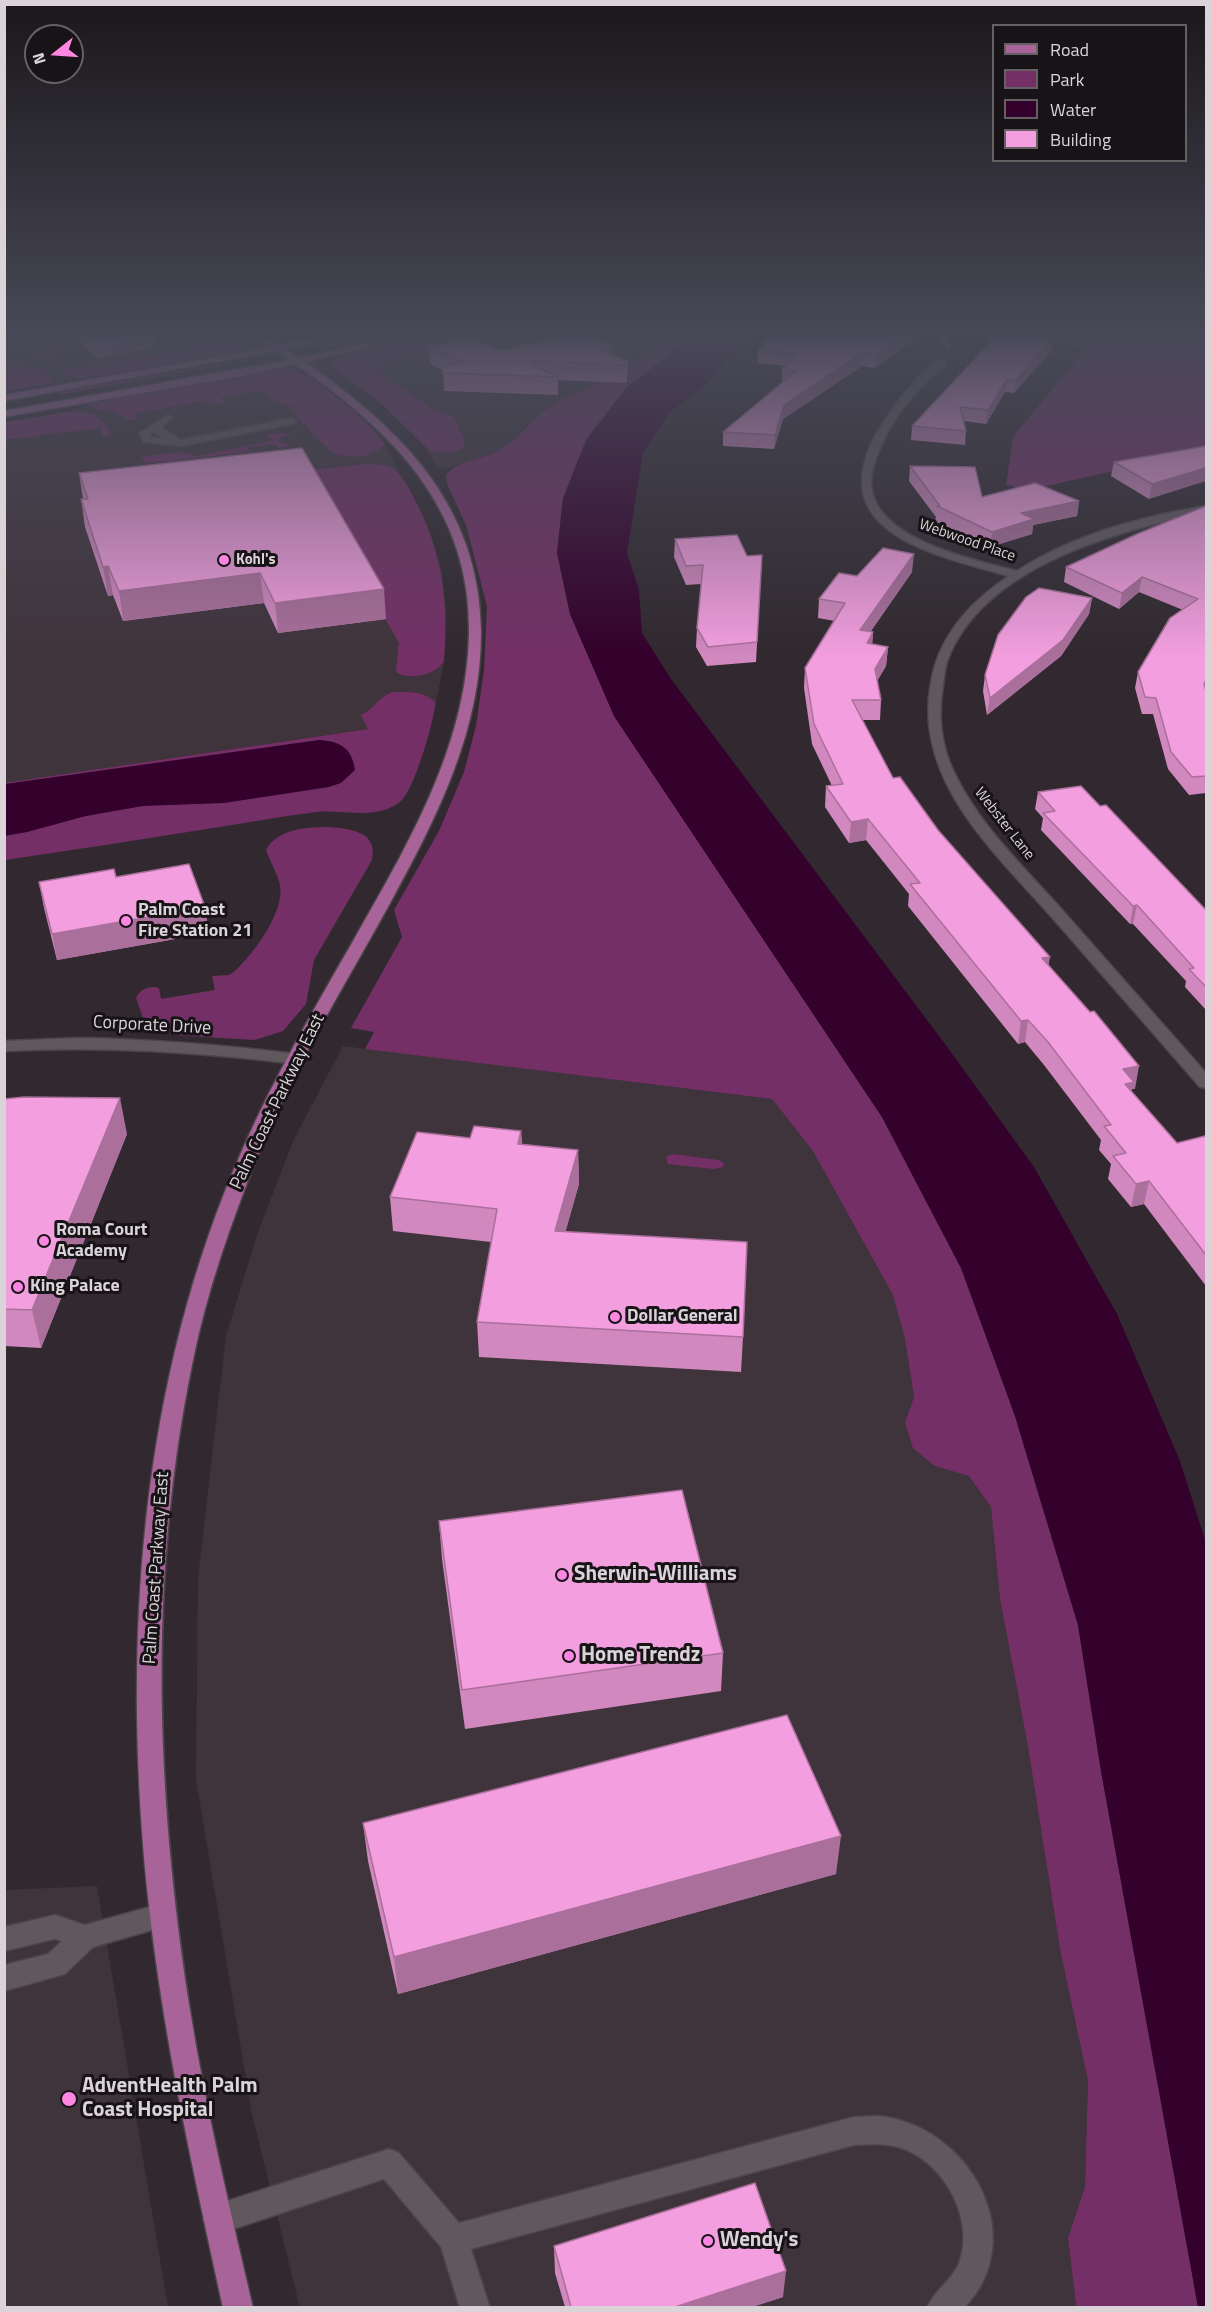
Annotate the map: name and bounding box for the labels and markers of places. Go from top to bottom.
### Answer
place label: Kohl's [236,551,276,569]
marker: Kohl's [217,553,231,567]
place label: Palm Coast Fire Station 21 [138,900,252,942]
marker: Palm Coast Fire Station 21 [119,914,133,928]
place label: Roma Court Academy [56,1220,147,1262]
marker: Roma Court Academy [37,1234,51,1248]
place label: King Palace [30,1276,120,1298]
marker: King Palace [11,1280,25,1294]
place label: Dollar General [627,1306,738,1328]
marker: Dollar General [608,1310,622,1324]
place label: Sherwin-Williams [574,1562,737,1588]
marker: Sherwin-Williams [555,1568,569,1582]
place label: Home Trendz [581,1643,700,1669]
marker: Home Trendz [562,1649,576,1663]
place label: AdventHealth Palm Coast Hospital [82,2074,258,2124]
marker: AdventHealth Palm Coast Hospital [60,2090,78,2108]
place label: Wendy's [720,2228,798,2254]
marker: Wendy's [701,2234,715,2248]

